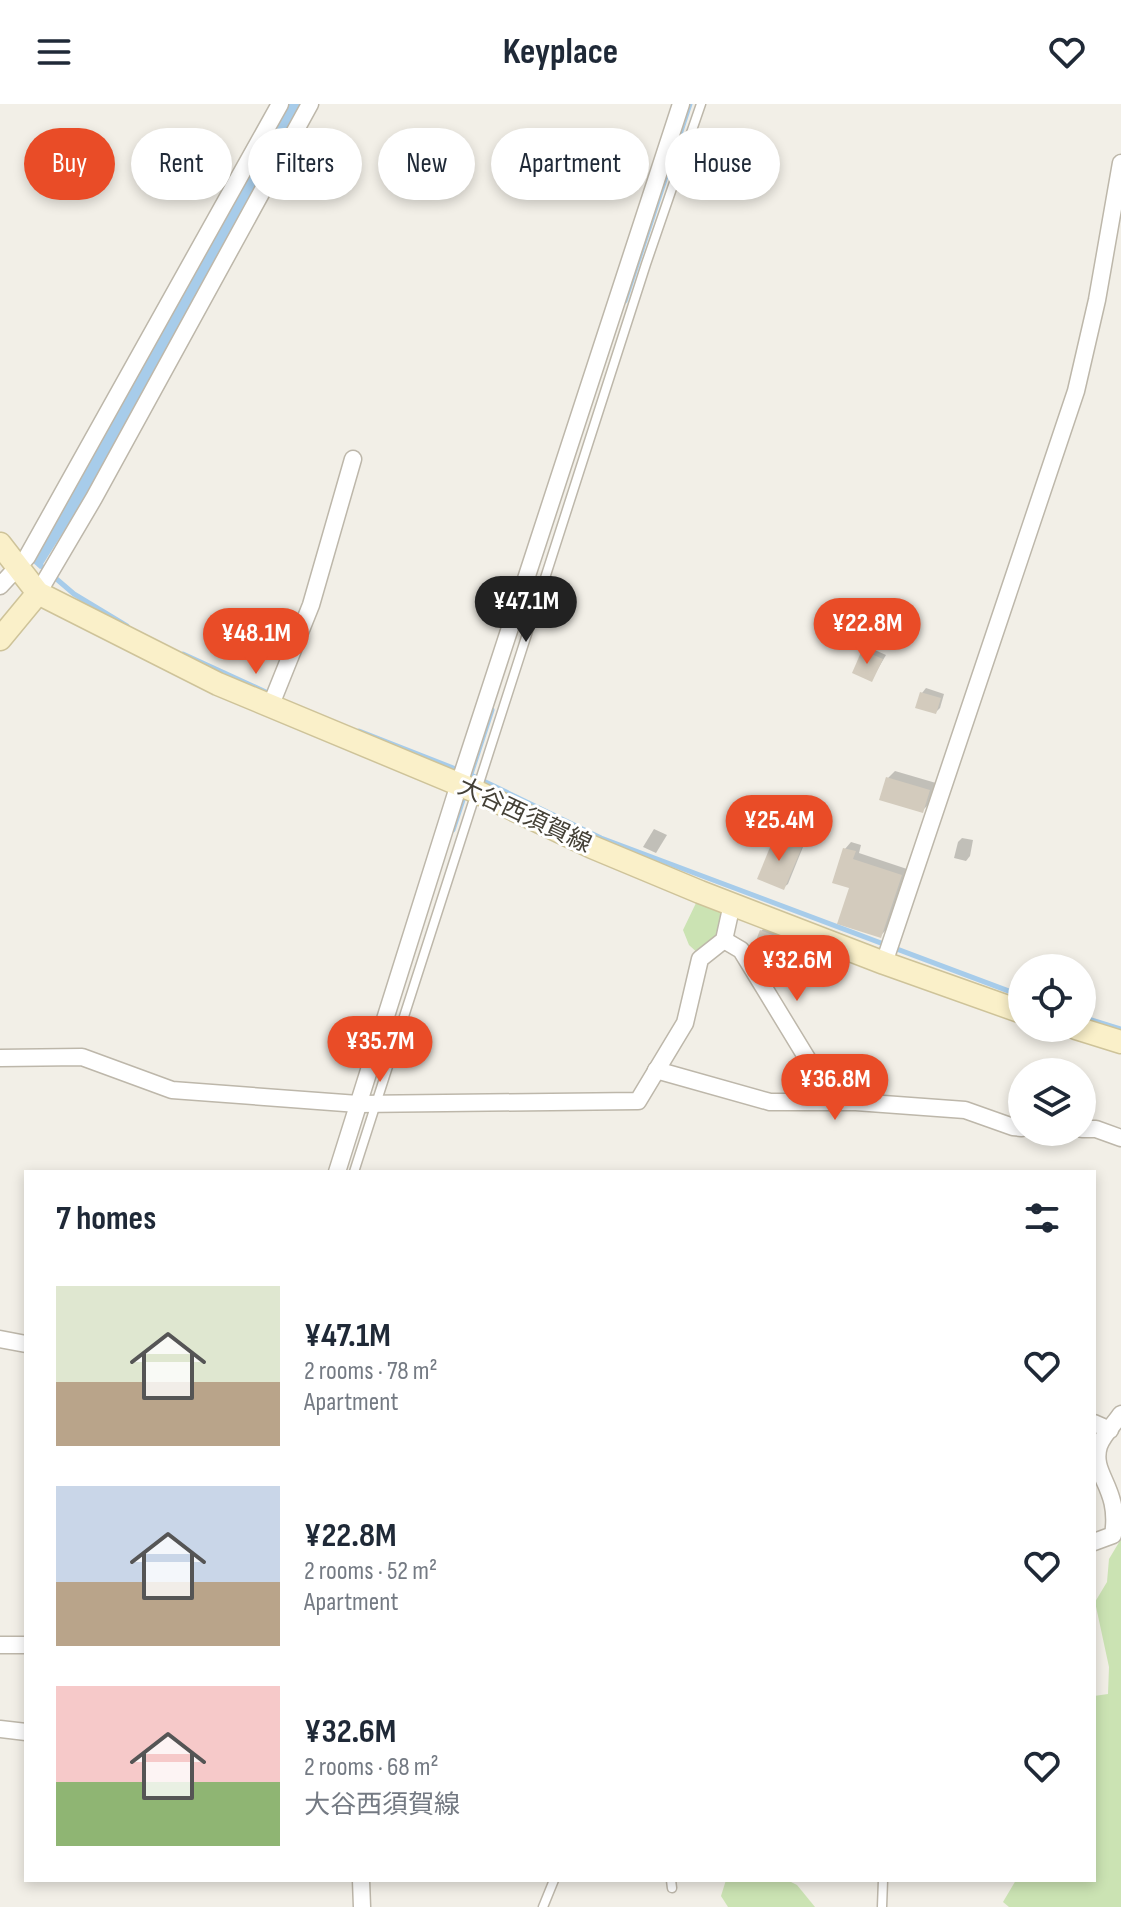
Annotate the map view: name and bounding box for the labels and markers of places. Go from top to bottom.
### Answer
pin: ¥47.1M [461,576,591,644]
pin: ¥22.8M [802,598,932,666]
pin: ¥48.1M [191,608,321,676]
pin: ¥25.4M [714,795,844,863]
pin: ¥32.6M [732,935,862,1003]
pin: ¥35.7M [315,1016,445,1084]
pin: ¥36.8M [770,1054,900,1122]

